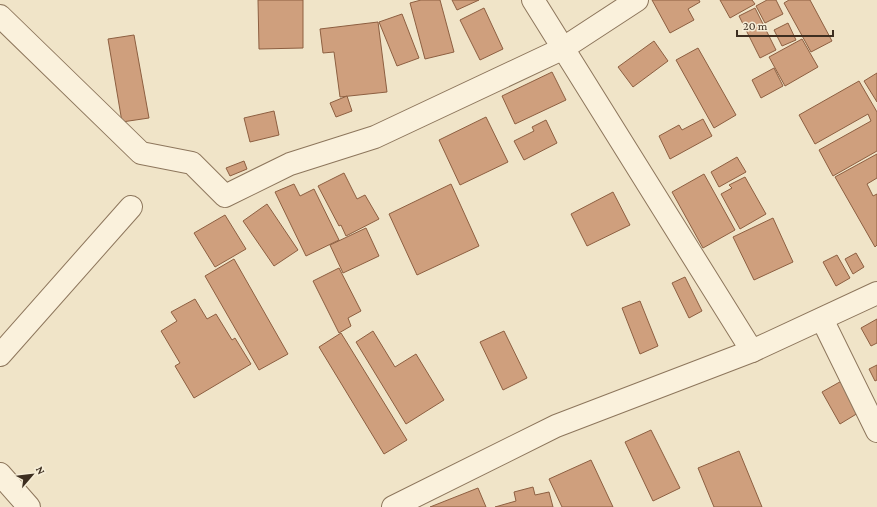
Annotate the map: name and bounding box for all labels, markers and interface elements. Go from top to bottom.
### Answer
scale bar [737,12,833,38]
text: 20 m [743,19,768,33]
north arrow [12,455,52,495]
text: N [34,464,48,477]

